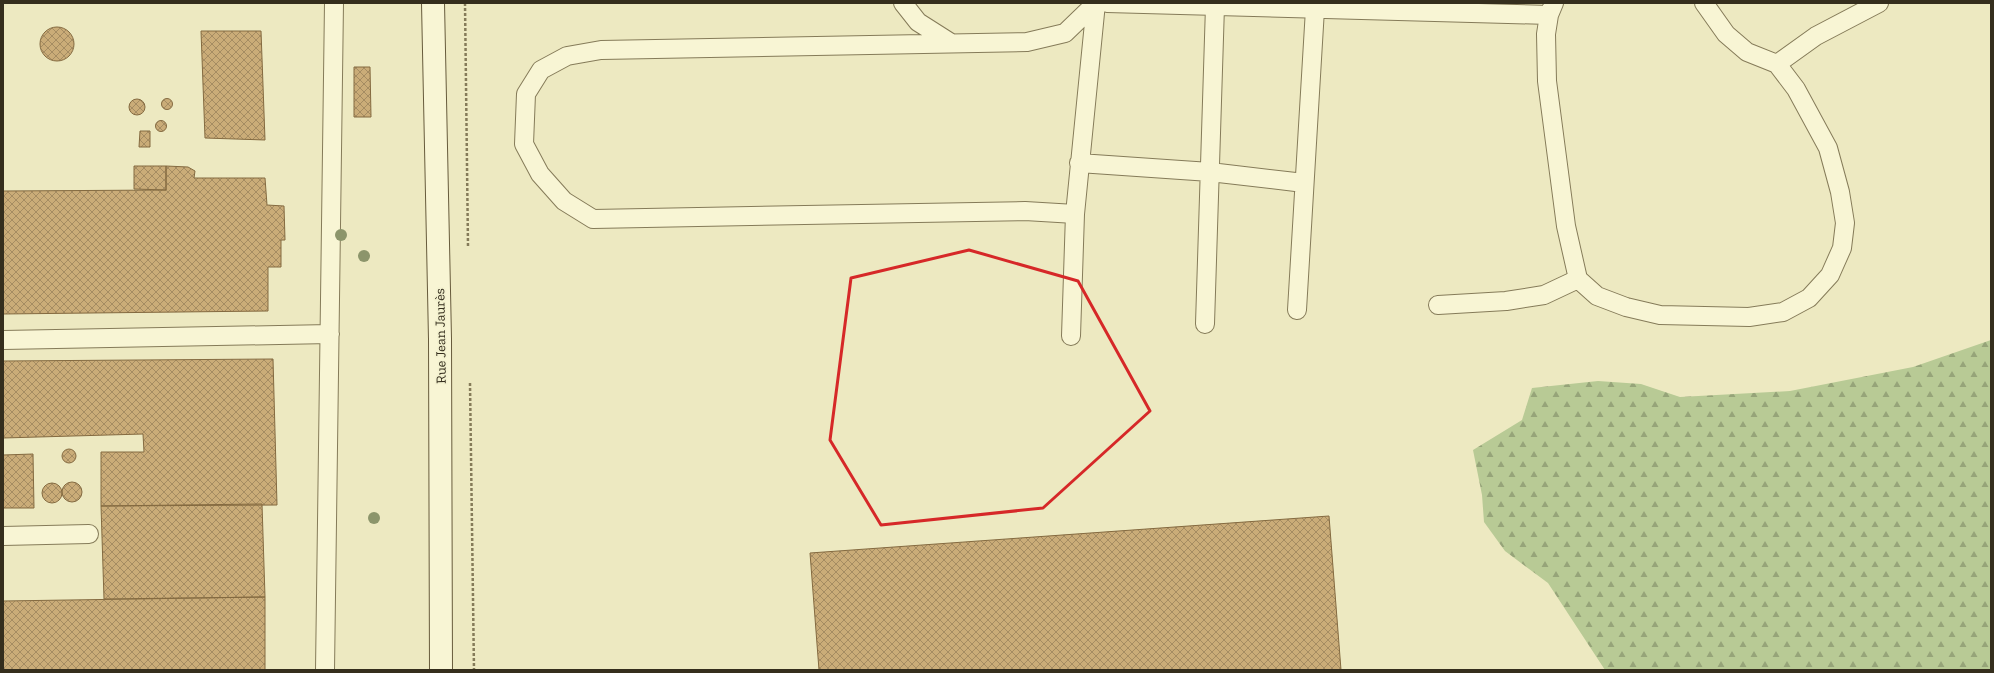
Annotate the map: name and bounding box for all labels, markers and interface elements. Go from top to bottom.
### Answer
street label: Rue Jean Jaurès [431,288,450,384]

